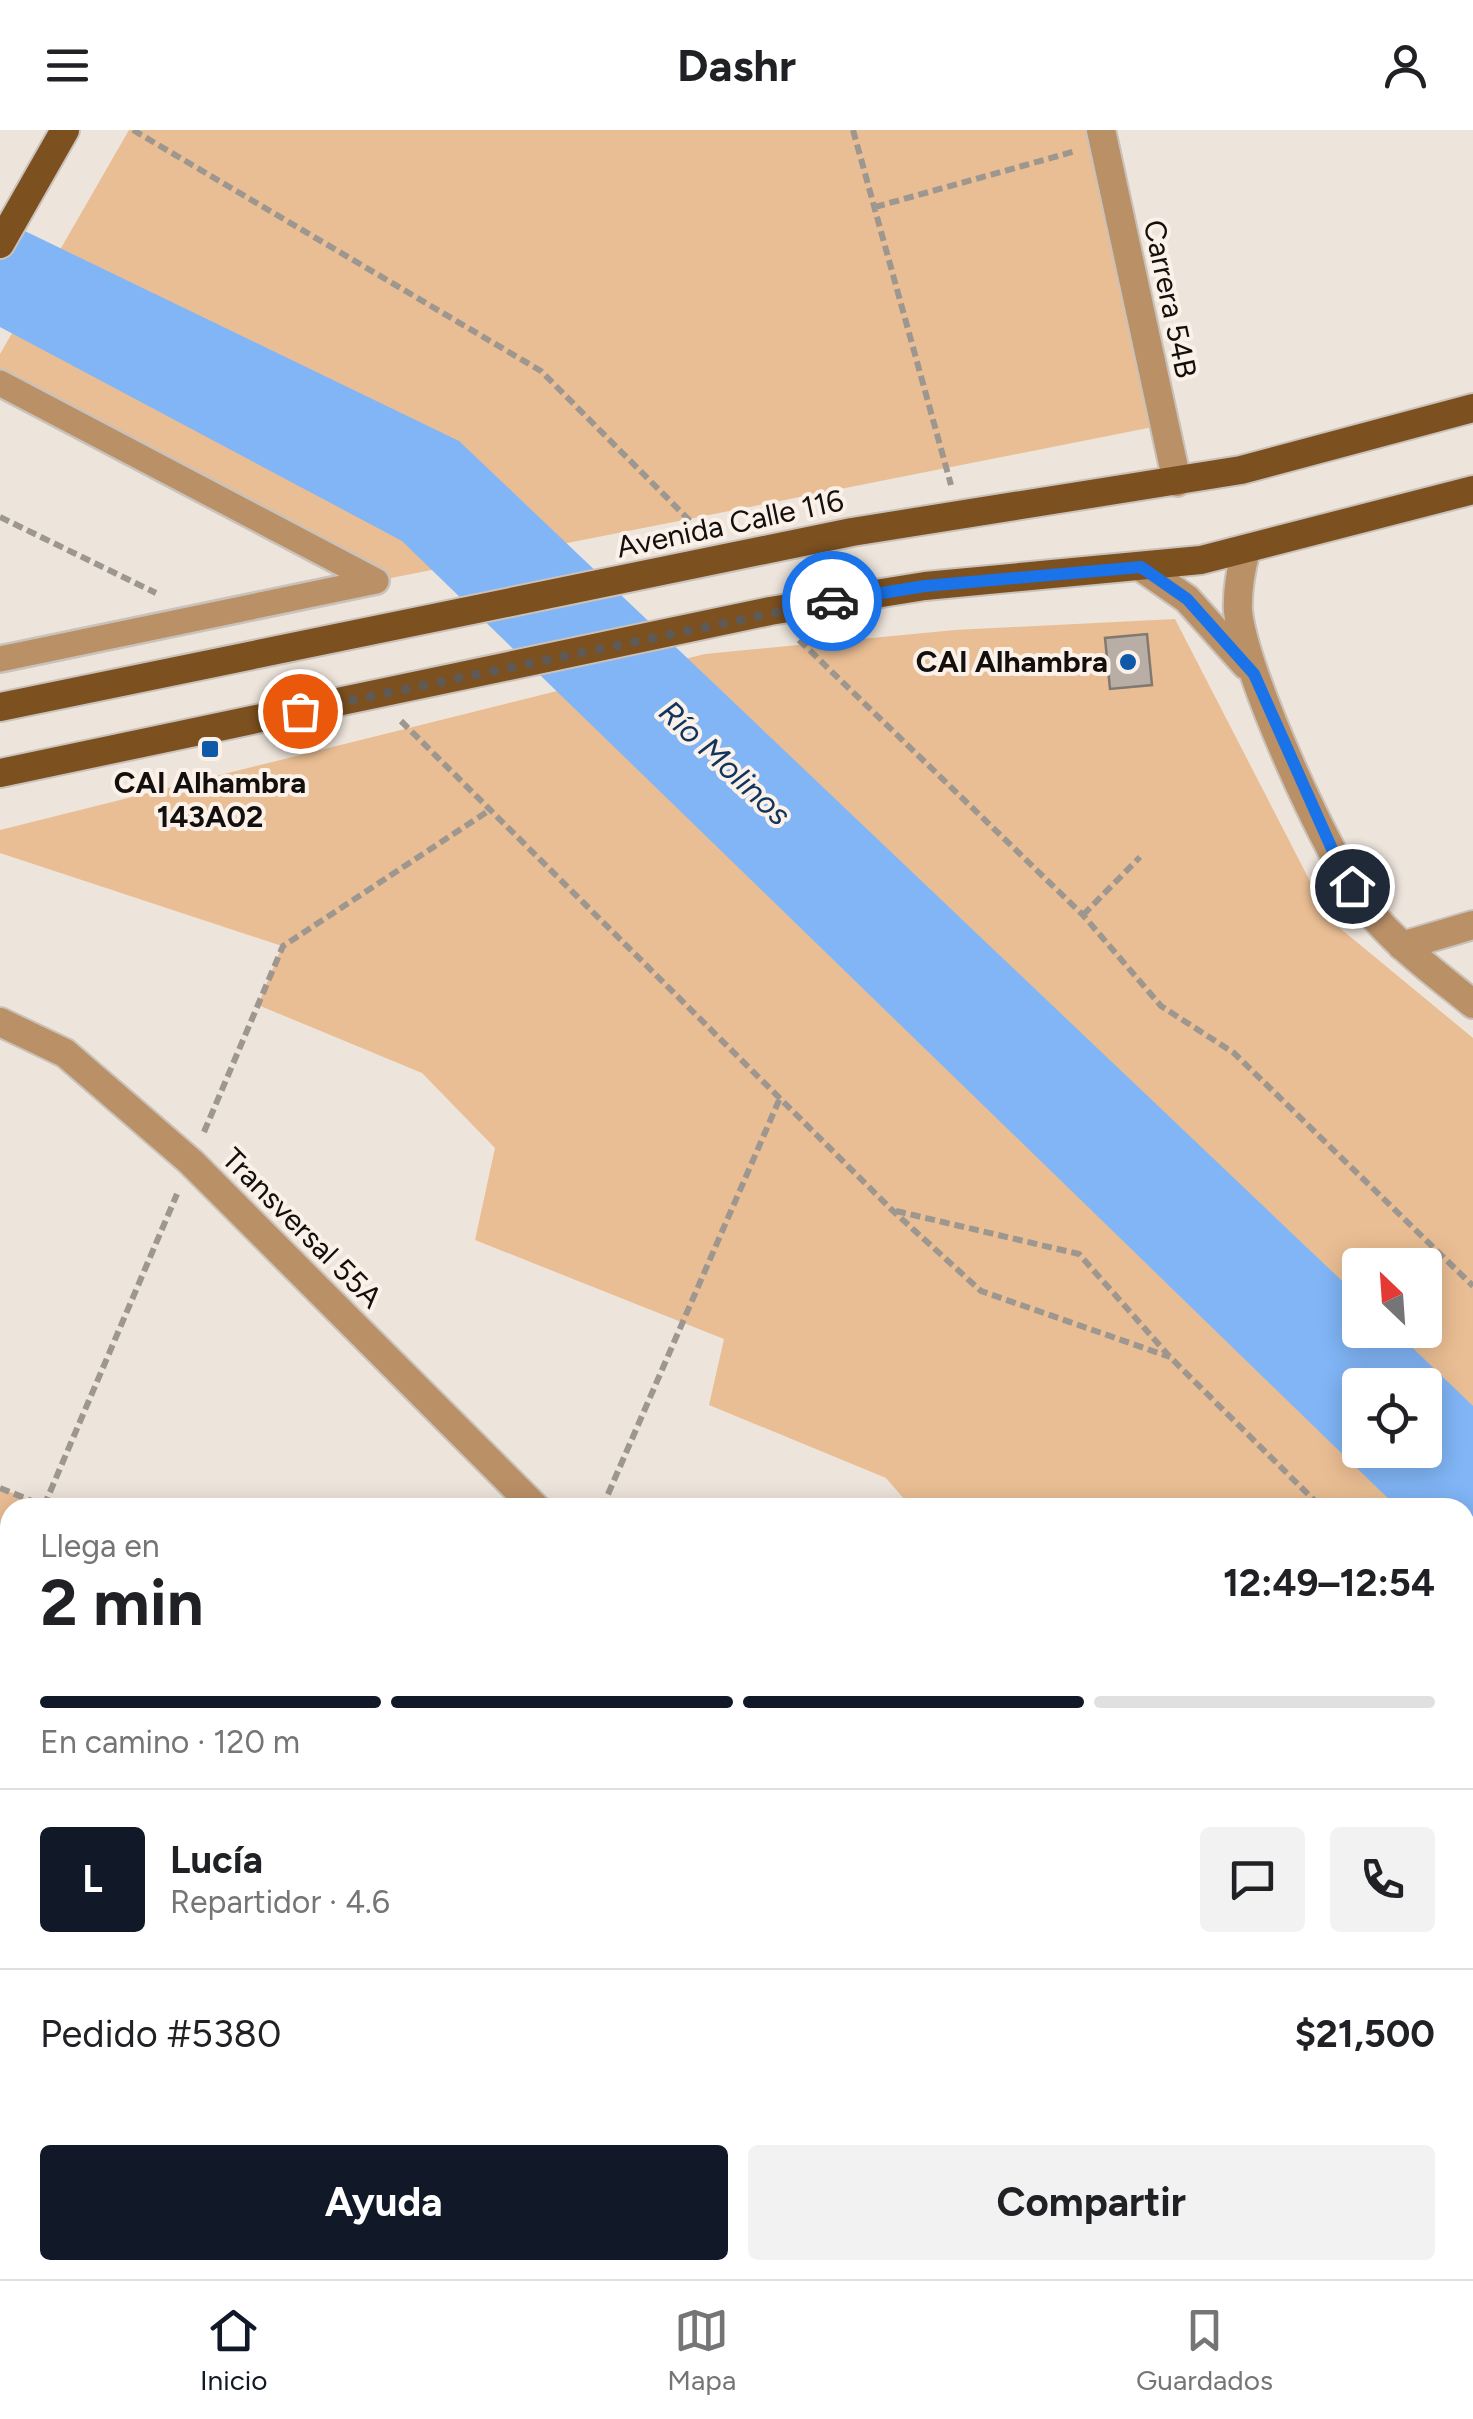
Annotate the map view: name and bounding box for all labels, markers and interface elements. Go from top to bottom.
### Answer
icon: menu [40,38,95,93]
text: Dashr [677,38,796,92]
icon: person [1378,38,1433,93]
street label: Carrera 54B [1136,216,1205,381]
street label: Avenida Calle 116 [613,481,847,566]
courier [782,551,882,651]
icon: car [805,574,860,629]
place label: CAI Alhambra [916,643,1108,680]
marker: CAI Alhambra [1117,651,1139,673]
pin [258,669,343,754]
icon: bag [273,684,328,739]
water label: Río Molinos [651,693,799,833]
marker: CAI Alhambra 143A02 [199,738,221,760]
place label: CAI Alhambra 143A02 [114,764,306,835]
pin [1310,844,1395,929]
icon: home [1325,859,1380,914]
street label: Transversal 55A [215,1140,391,1316]
north arrow [1342,1248,1442,1348]
map controls [1342,1248,1442,1468]
button: locate [1342,1368,1442,1468]
text: Llega en [40,1527,160,1565]
text: 12:49–12:54 [1223,1560,1435,1606]
text: 2 min [40,1563,204,1641]
text: En camino · 120 m [40,1723,300,1761]
button: chat [1200,1827,1305,1932]
button: phone [1330,1827,1435,1932]
text: Lucía [170,1837,263,1883]
text: L [82,1856,103,1902]
text: Repartidor · 4.6 [170,1883,390,1921]
text: Pedido #5380 [40,2011,281,2057]
text: $21,500 [1295,2011,1435,2057]
button: Ayuda [40,2145,728,2260]
button: Compartir [748,2145,1435,2260]
tab: Inicio [200,2303,268,2397]
tab: Mapa [667,2303,736,2397]
tab: Guardados [1136,2303,1273,2397]

